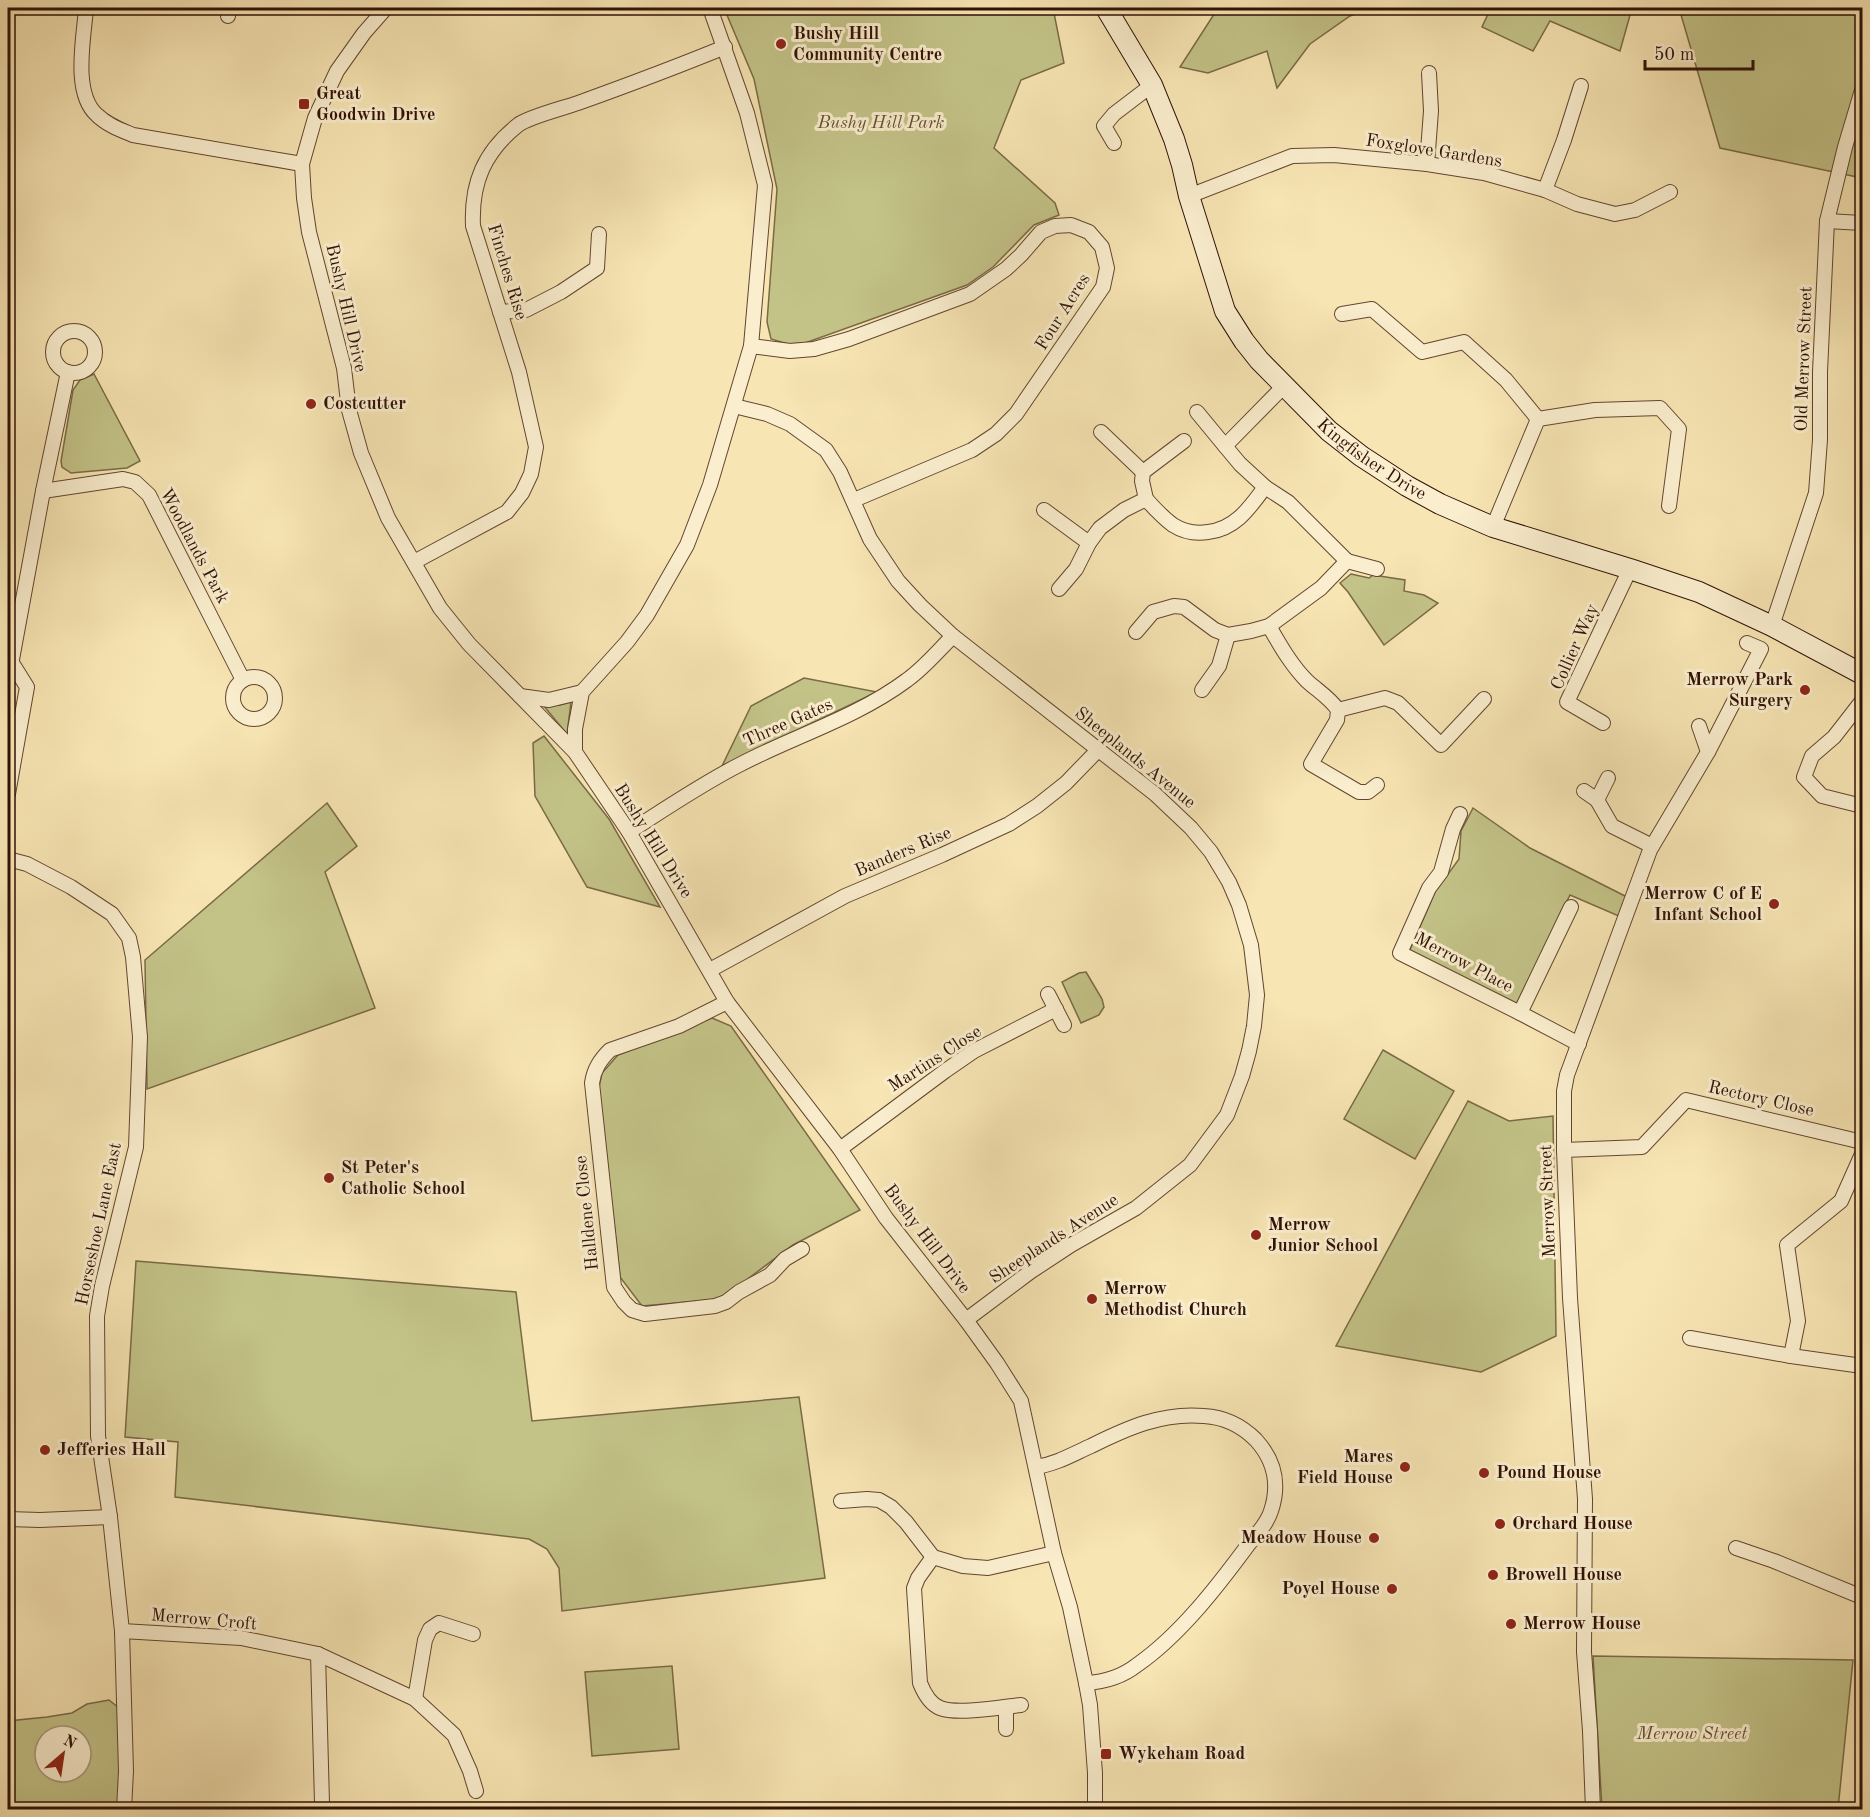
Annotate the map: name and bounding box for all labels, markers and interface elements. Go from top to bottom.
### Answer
place label: Bushy Hill Community Centre [793,25,942,64]
scale bar [1645,33,1753,71]
marker: Bushy Hill Community Centre [774,37,788,51]
text: 50 m [1654,46,1694,64]
place label: Great Goodwin Drive [316,85,435,124]
marker: Great Goodwin Drive [297,97,311,111]
park label: Bushy Hill Park [817,114,945,132]
street label: Foxglove Gardens [1364,131,1504,171]
street label: Finches Rise [484,222,530,322]
street label: Bushy Hill Drive [322,242,370,374]
street label: Four Acres [1032,270,1094,354]
street label: Old Merrow Street [1792,286,1816,432]
place label: Costcutter [323,395,406,413]
marker: Costcutter [304,397,318,411]
street label: Kingfisher Drive [1313,415,1429,504]
street label: Woodlands Park [156,485,232,607]
street label: Collier Way [1548,601,1602,693]
place label: Merrow Park Surgery [1686,671,1793,710]
marker: Merrow Park Surgery [1798,683,1812,697]
street label: Three Gates [741,695,836,751]
street label: Sheeplands Avenue [1071,704,1199,812]
street label: Bushy Hill Drive [611,781,695,901]
street label: Banders Rise [852,824,954,880]
place label: Merrow C of E Infant School [1644,885,1762,924]
marker: Merrow C of E Infant School [1767,897,1781,911]
street label: Merrow Place [1412,930,1516,996]
street label: Martins Close [885,1022,985,1096]
street label: Rectory Close [1706,1078,1816,1120]
street label: Horseshoe Lane East [73,1141,125,1307]
street label: Merrow Street [1537,1144,1559,1258]
street label: Halldene Close [572,1155,602,1271]
place label: St Peter's Catholic School [341,1159,466,1198]
marker: St Peter's Catholic School [322,1171,336,1185]
street label: Bushy Hill Drive [880,1181,974,1297]
street label: Sheeplands Avenue [986,1191,1122,1287]
place label: Merrow Junior School [1268,1216,1379,1255]
marker: Merrow Junior School [1249,1228,1263,1242]
place label: Merrow Methodist Church [1104,1280,1247,1319]
marker: Merrow Methodist Church [1085,1292,1099,1306]
place label: Jefferies Hall [57,1441,166,1459]
marker: Jefferies Hall [38,1443,52,1457]
place label: Mares Field House [1297,1448,1393,1487]
marker: Mares Field House [1398,1460,1412,1474]
place label: Pound House [1496,1464,1601,1482]
marker: Pound House [1477,1466,1491,1480]
place label: Orchard House [1512,1515,1633,1533]
marker: Orchard House [1493,1517,1507,1531]
place label: Meadow House [1241,1529,1362,1547]
marker: Meadow House [1367,1531,1381,1545]
place label: Browell House [1505,1566,1622,1584]
marker: Browell House [1486,1568,1500,1582]
place label: Poyel House [1282,1580,1380,1598]
marker: Poyel House [1385,1582,1399,1596]
street label: Merrow Croft [150,1606,258,1634]
place label: Merrow House [1523,1615,1641,1633]
marker: Merrow House [1504,1617,1518,1631]
north arrow [33,1724,93,1784]
park label: Merrow Street [1636,1725,1747,1743]
text: N [60,1733,79,1753]
place label: Wykeham Road [1118,1745,1245,1763]
marker: Wykeham Road [1099,1747,1113,1761]

